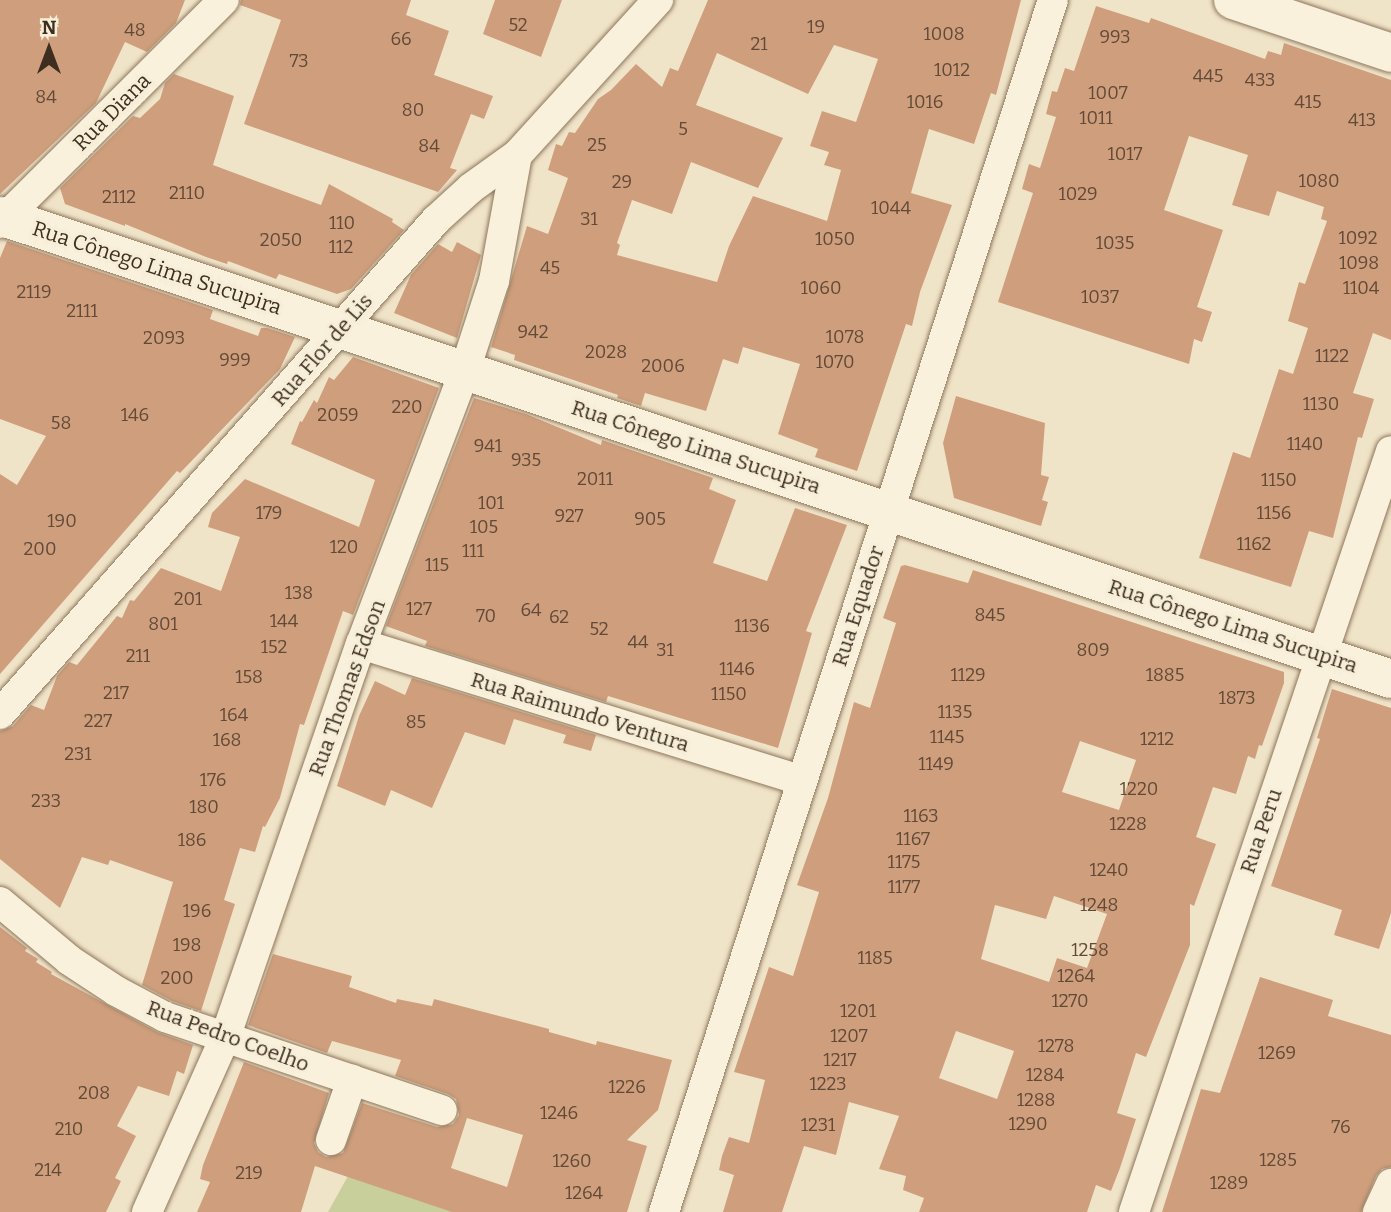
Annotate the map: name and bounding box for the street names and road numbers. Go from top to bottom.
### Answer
street label: Rua Diana [68,68,156,156]
street label: Rua Cônego Lima Sucupira [29,216,285,320]
street label: Rua Flor de Lis [266,289,378,411]
street label: Rua Cônego Lima Sucupira [568,395,824,499]
street label: Rua Equador [827,542,889,670]
street label: Rua Cônego Lima Sucupira [1105,574,1361,678]
street label: Rua Thomas Edson [303,596,391,780]
street label: Rua Raimundo Ventura [468,667,692,757]
street label: Rua Peru [1235,785,1287,877]
street label: Rua Pedro Coelho [143,995,313,1077]

